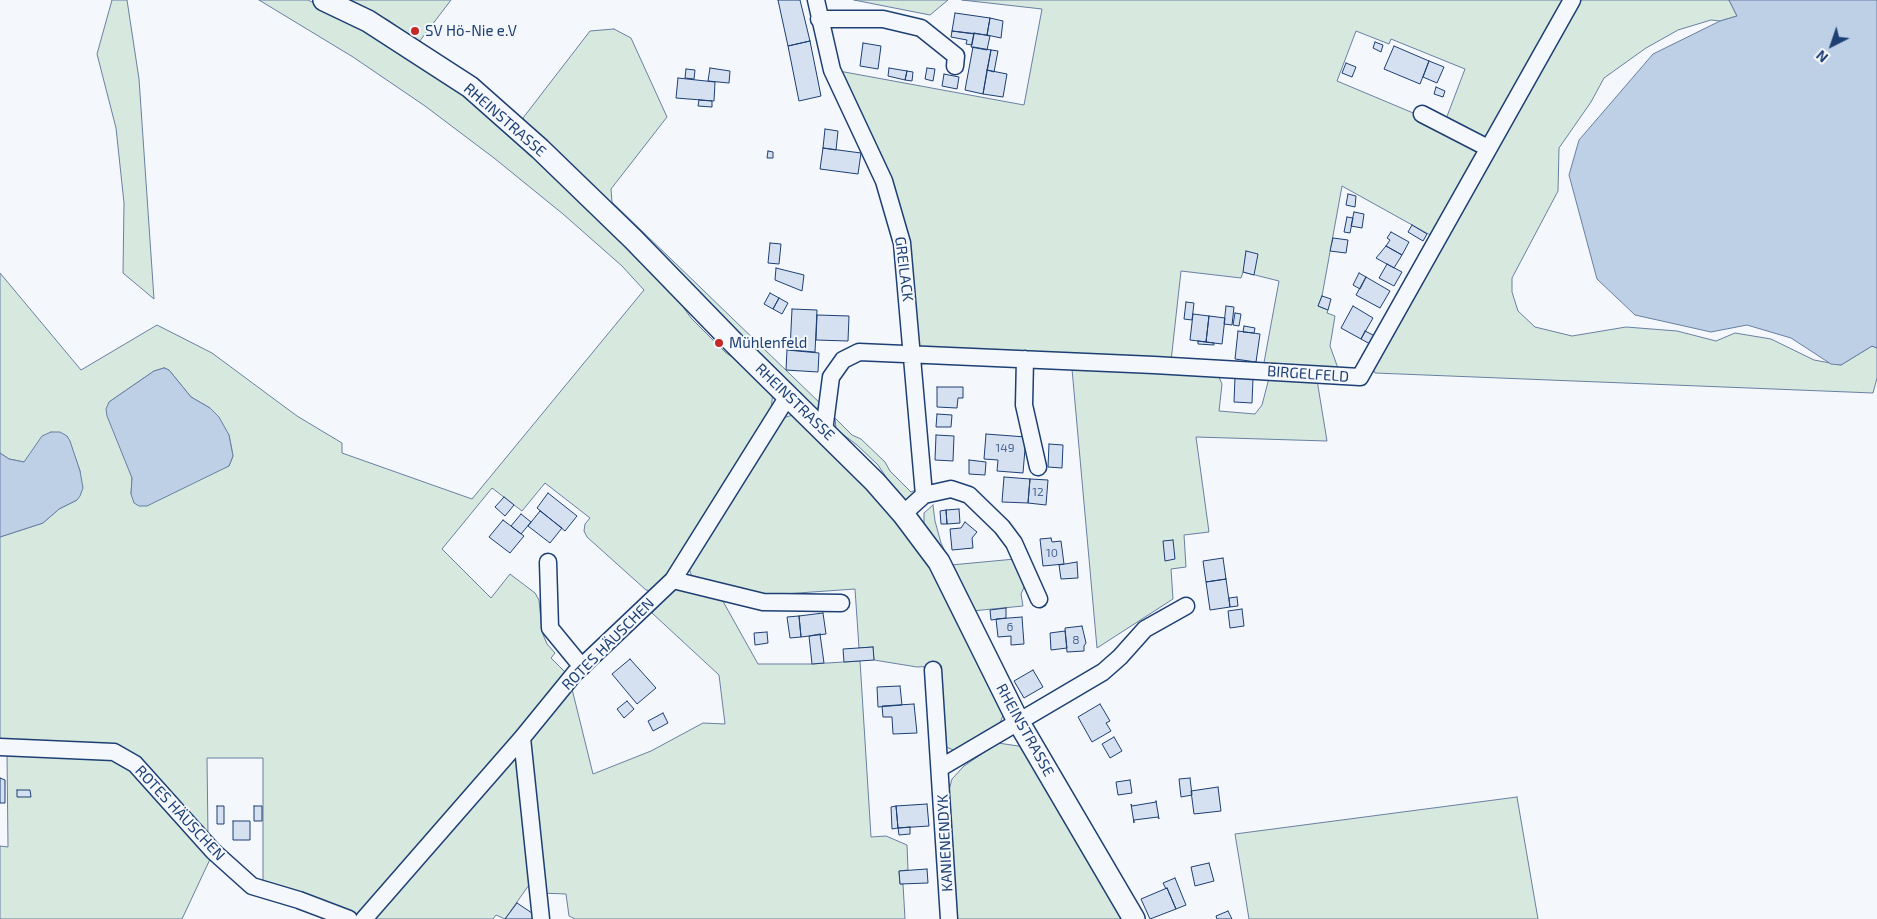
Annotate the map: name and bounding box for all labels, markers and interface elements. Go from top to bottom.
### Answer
north arrow [1807,20,1857,70]
place label: SV Hö-Nie e.V [425,22,517,40]
marker: SV Hö-Nie e.V [409,25,421,37]
text: N [1812,47,1831,66]
street label: RHEINSTRASSE [460,79,550,161]
street label: GREILACK [891,235,917,303]
place label: Mühlenfeld [729,334,807,352]
marker: Mühlenfeld [713,337,725,349]
street label: RHEINSTRASSE [752,360,838,444]
street label: BIRGELFELD [1266,362,1350,386]
house number: 149 [995,441,1015,455]
house number: 12 [1032,485,1044,499]
house number: 10 [1046,546,1058,560]
street label: ROTES HÄUSCHEN [558,594,658,694]
house number: 6 [1007,620,1013,634]
house number: 8 [1072,633,1080,647]
street label: RHEINSTRASSE [992,681,1058,779]
street label: ROTES HÄUSCHEN [131,762,229,864]
street label: KANIENENDYK [933,794,957,892]

